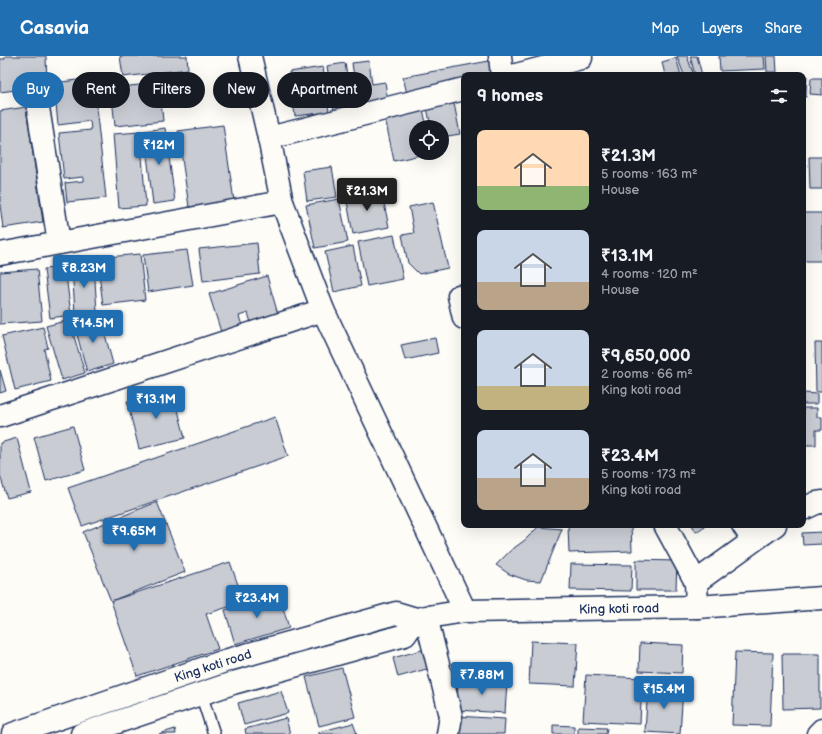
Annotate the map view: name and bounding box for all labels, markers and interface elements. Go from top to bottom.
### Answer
text: Casavia [20,17,89,40]
text: Map [651,20,679,37]
text: Layers [701,20,743,37]
text: Share [765,20,802,37]
chip: Buy [12,72,64,108]
chip: Rent [72,72,130,108]
chip: Filters [138,72,205,108]
chip: New [213,72,269,108]
chip: Apartment [277,72,372,108]
icon: filters [768,85,790,107]
text: 9 homes [477,86,543,106]
map controls [409,120,449,160]
button: locate [409,120,449,160]
pin: ₹12M [135,132,183,166]
text: ₹12M [143,137,175,153]
icon: home [509,146,557,194]
text: ₹21.3M [601,146,656,166]
text: 5 rooms · 163 m² [601,166,698,182]
pin: ₹21.3M [334,178,400,212]
text: House [601,182,639,198]
text: ₹21.3M [346,183,388,199]
icon: home [509,246,557,294]
text: ₹13.1M [601,246,653,266]
pin: ₹8.23M [51,255,117,289]
text: ₹8.23M [62,260,106,276]
text: 4 rooms · 120 m² [601,266,698,282]
text: House [601,282,639,298]
pin: ₹14.5M [60,310,126,344]
text: ₹14.5M [72,315,114,331]
icon: home [509,346,557,394]
text: ₹9,650,000 [601,346,691,366]
text: 2 rooms · 66 m² [601,366,693,382]
text: King koti road [601,382,681,398]
pin: ₹13.1M [123,386,189,420]
text: ₹13.1M [136,391,176,407]
icon: home [509,446,557,494]
text: ₹23.4M [601,446,659,466]
text: 5 rooms · 173 m² [601,466,696,482]
text: King koti road [601,482,681,498]
pin: ₹9.65M [101,518,167,552]
text: ₹9.65M [112,523,156,539]
pin: ₹23.4M [224,585,290,619]
text: ₹23.4M [235,590,279,606]
street label: King koti road [579,600,659,618]
street label: King koti road [172,646,254,686]
pin: ₹7.88M [449,662,515,696]
text: ₹7.88M [460,667,504,683]
pin: ₹15.4M [631,676,697,710]
text: ₹15.4M [643,681,685,697]

